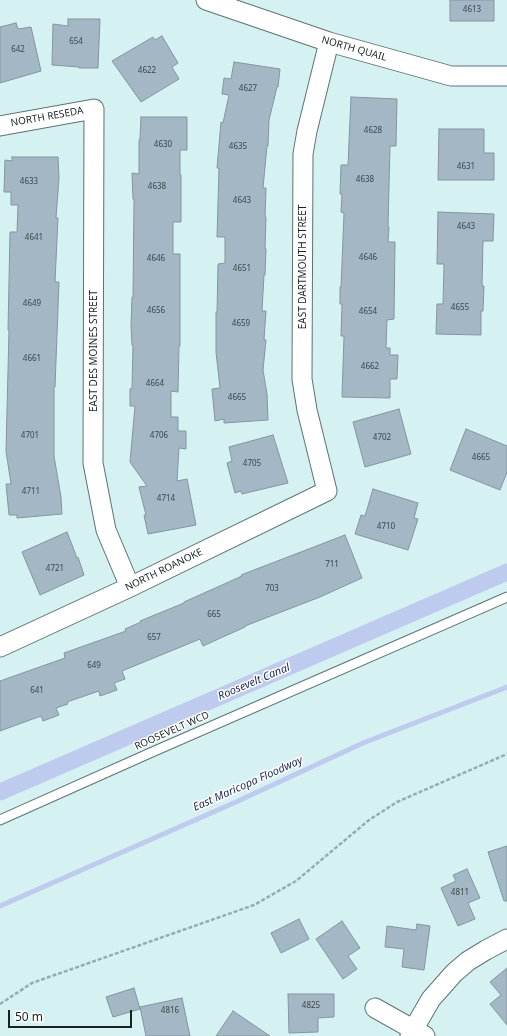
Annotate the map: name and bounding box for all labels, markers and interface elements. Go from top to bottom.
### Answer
house number: 4613 [463,5,481,15]
street label: NORTH QUAIL [320,34,388,64]
house number: 654 [69,37,83,47]
house number: 642 [11,45,25,55]
house number: 4622 [138,66,156,76]
house number: 4627 [239,84,257,94]
street label: NORTH RESEDA [10,105,84,129]
house number: 4628 [364,126,382,136]
house number: 4630 [154,140,172,150]
house number: 4635 [229,142,247,152]
house number: 4631 [457,162,475,172]
house number: 4638 [356,175,374,185]
house number: 4633 [20,177,38,187]
house number: 4638 [148,182,166,192]
house number: 4643 [233,196,251,206]
street label: EAST DARTMOUTH STREET [297,205,309,329]
house number: 4643 [457,222,475,232]
house number: 4641 [25,233,43,243]
house number: 4646 [359,253,377,263]
house number: 4646 [147,254,165,264]
house number: 4651 [233,264,251,274]
street label: EAST DES MOINES STREET [88,290,100,412]
house number: 4649 [23,299,41,309]
house number: 4655 [451,303,469,313]
house number: 4656 [147,306,165,316]
house number: 4654 [359,307,377,317]
house number: 4659 [232,319,250,329]
house number: 4661 [23,354,41,364]
house number: 4662 [361,362,379,372]
house number: 4664 [146,379,164,389]
house number: 4665 [228,393,246,403]
house number: 4701 [21,431,39,441]
house number: 4706 [150,431,168,441]
house number: 4702 [373,433,391,443]
house number: 4665 [472,453,490,463]
house number: 4705 [243,459,261,469]
house number: 4711 [22,487,40,497]
house number: 4714 [157,494,175,504]
house number: 4710 [377,522,395,532]
street label: NORTH ROANOKE [123,546,205,594]
house number: 711 [325,560,339,570]
house number: 4721 [46,564,64,574]
house number: 703 [265,584,279,594]
house number: 665 [207,610,221,620]
house number: 657 [147,633,161,643]
house number: 649 [87,661,101,671]
water label: Roosevelt Canal [216,661,292,703]
house number: 641 [30,686,44,696]
street label: ROOSEVELT WCD [133,709,211,753]
water label: East Maricopa Floodway [191,754,305,814]
house number: 4811 [451,888,469,898]
house number: 4825 [302,1001,320,1011]
scale bar [10,1002,134,1028]
house number: 4816 [161,1006,179,1016]
text: 50 m [15,1008,43,1025]

